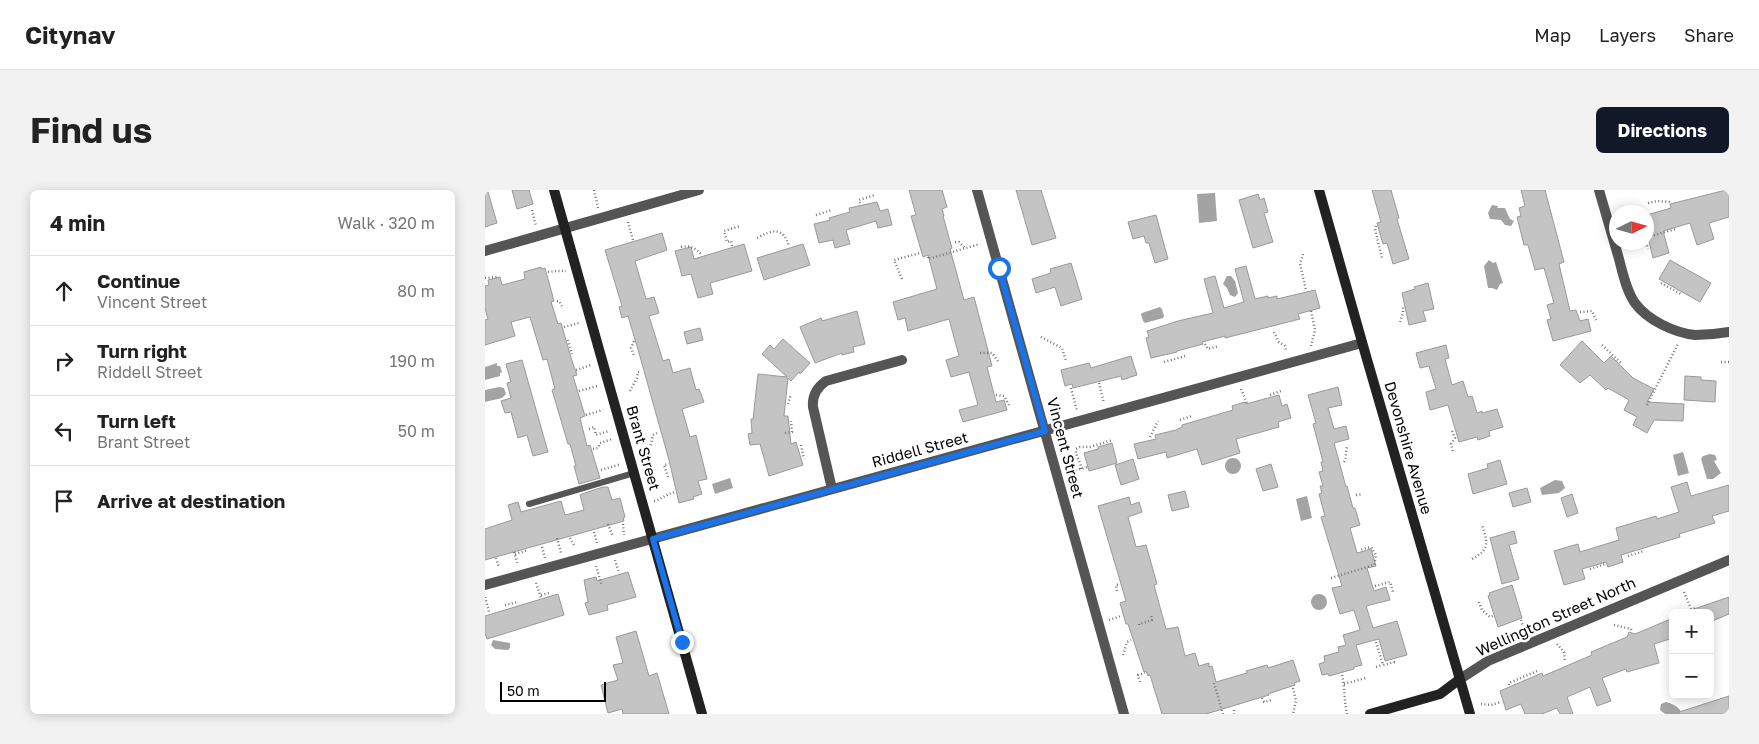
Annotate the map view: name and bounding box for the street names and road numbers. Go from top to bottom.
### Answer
street label: Devonshire Avenue [1381,379,1437,517]
street label: Vincent Street [1044,395,1088,500]
street label: Brant Street [623,403,665,492]
street label: Riddell Street [870,428,970,471]
street label: Wellington Street North [1473,573,1638,659]

